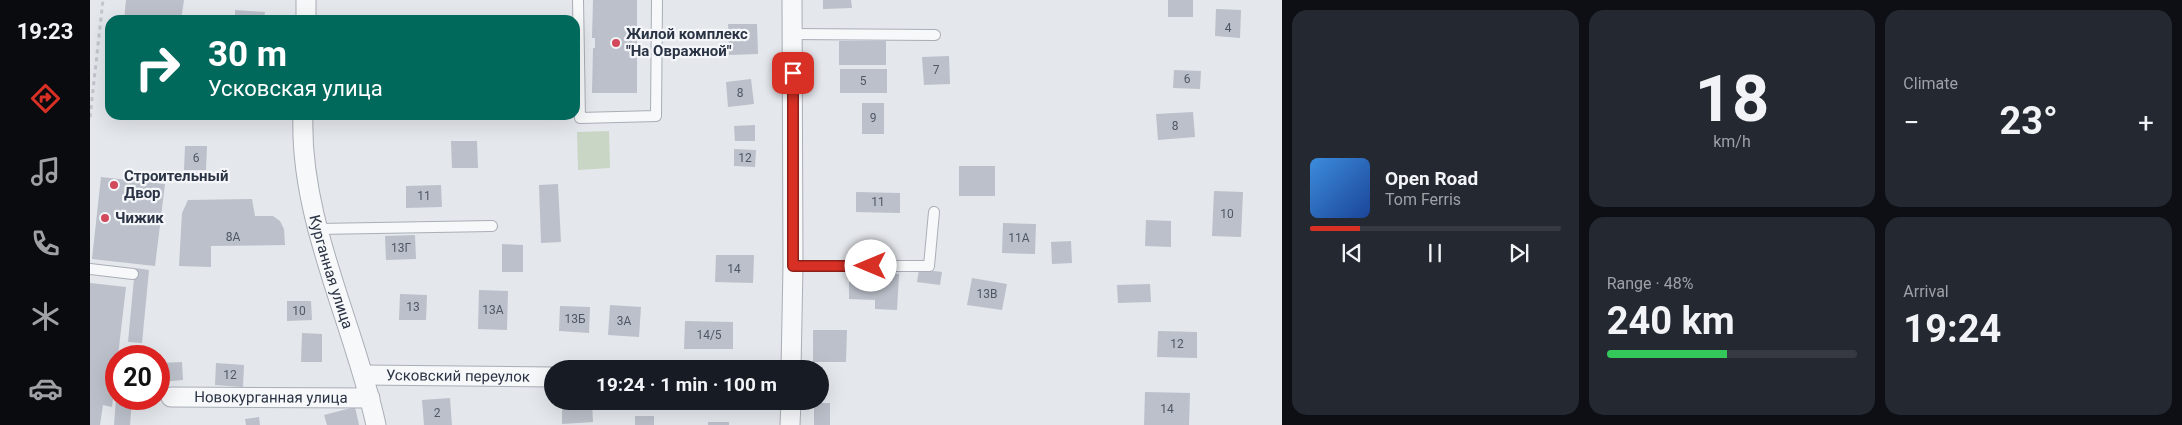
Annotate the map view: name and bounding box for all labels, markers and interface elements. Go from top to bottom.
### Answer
text: 19:23 [17,19,73,44]
house number: 4 [1225,21,1232,35]
place label: Жилой комплекс "На Овражной" [626,25,748,60]
text: 30 m [208,34,287,75]
icon: right [125,35,190,100]
marker: Жилой комплекс "На Овражной" [610,37,622,49]
pin [772,52,814,94]
icon: arrive [779,59,807,87]
text: 18 [1695,61,1769,137]
house number: 7 [933,63,940,77]
house number: 6 [1184,72,1191,86]
house number: 5 [860,74,867,88]
text: Climate [1903,74,1958,93]
text: Усковская улица [208,76,383,101]
icon: directions [28,81,63,116]
house number: 8 [737,86,744,100]
text: 23° [2000,99,2058,143]
text: − [1903,106,1919,139]
text: + [2138,106,2154,139]
house number: 9 [870,111,876,125]
house number: 8 [1172,119,1179,133]
text: km/h [1713,132,1751,151]
house number: 6 [193,151,200,165]
house number: 12 [738,151,752,165]
icon: music [28,154,63,189]
place label: Строительный Двор [124,167,228,202]
text: Open Road [1385,167,1478,190]
marker: Строительный Двор [108,179,120,191]
house number: 11 [417,189,431,203]
text: Tom Ferris [1385,190,1461,209]
house number: 11 [871,195,885,209]
house number: 10 [1220,207,1234,221]
place label: Чижик [115,209,164,227]
marker: Чижик [99,212,111,224]
street label: Курганная улица [305,213,357,331]
icon: phone [28,226,63,261]
house number: 8А [226,230,240,244]
house number: 11А [1008,231,1030,245]
position arrow [844,239,896,291]
icon: previous [1338,239,1366,267]
icon: pause [1421,239,1449,267]
icon: next [1505,239,1533,267]
house number: 13Г [391,241,411,255]
house number: 14 [727,262,741,276]
text: Range · 48% [1607,274,1693,293]
text: Arrival [1903,282,1949,301]
house number: 13В [977,287,997,301]
icon: climate [28,299,63,334]
text: 240 km [1607,299,1735,343]
house number: 13 [406,300,420,314]
house number: 13А [482,303,504,317]
house number: 10 [292,304,306,318]
text: 19:24 [1903,307,2001,351]
house number: 13Б [564,312,586,326]
house number: 3А [617,314,631,328]
house number: 14/5 [696,328,722,342]
house number: 12 [1170,337,1184,351]
speed limit sign: 20 [105,345,170,410]
street label: Усковский переулок [386,366,530,386]
house number: 12 [223,368,237,382]
icon: car [28,371,63,406]
text: 19:24 · 1 min · 100 m [596,373,777,396]
street label: Новокурганная улица [194,388,348,407]
house number: 14 [1160,402,1174,416]
house number: 2 [434,406,441,420]

